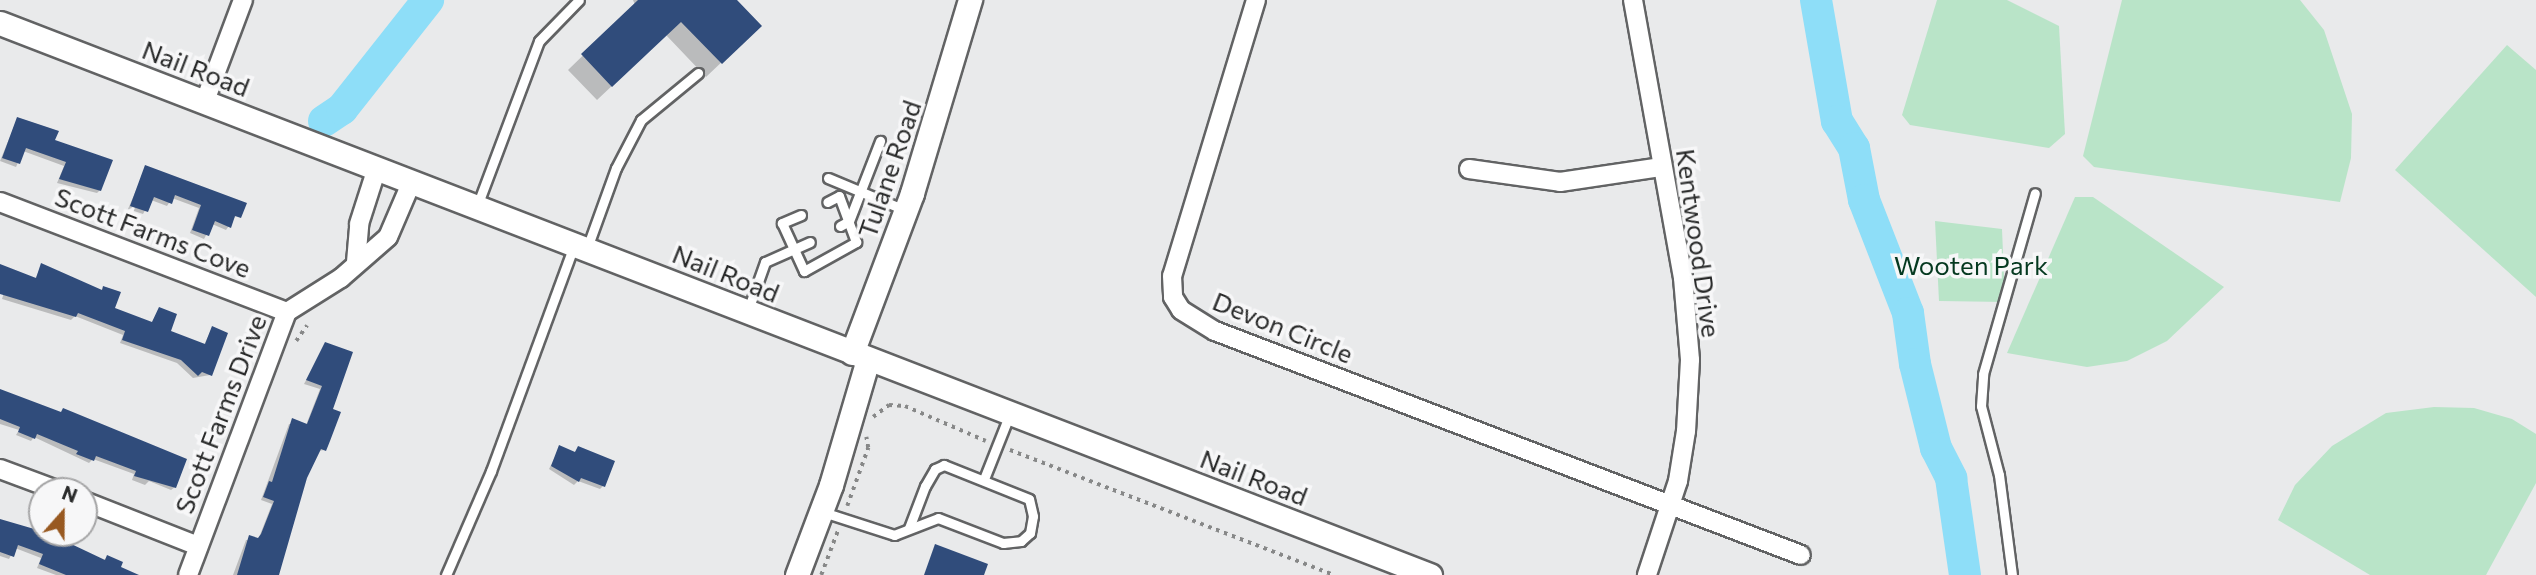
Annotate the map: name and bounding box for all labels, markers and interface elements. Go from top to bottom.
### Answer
street label: Nail Road [138,33,254,103]
street label: Tulane Road [851,96,927,242]
street label: Kentwood Drive [1670,147,1728,339]
street label: Scott Farms Cove [51,180,255,284]
street label: Nail Road [668,238,784,308]
park label: Wooten Park [1894,249,2048,281]
street label: Devon Circle [1208,285,1358,369]
street label: Scott Farms Drive [168,310,272,518]
street label: Nail Road [1196,442,1312,512]
north arrow [28,477,98,547]
text: N [59,481,81,507]

